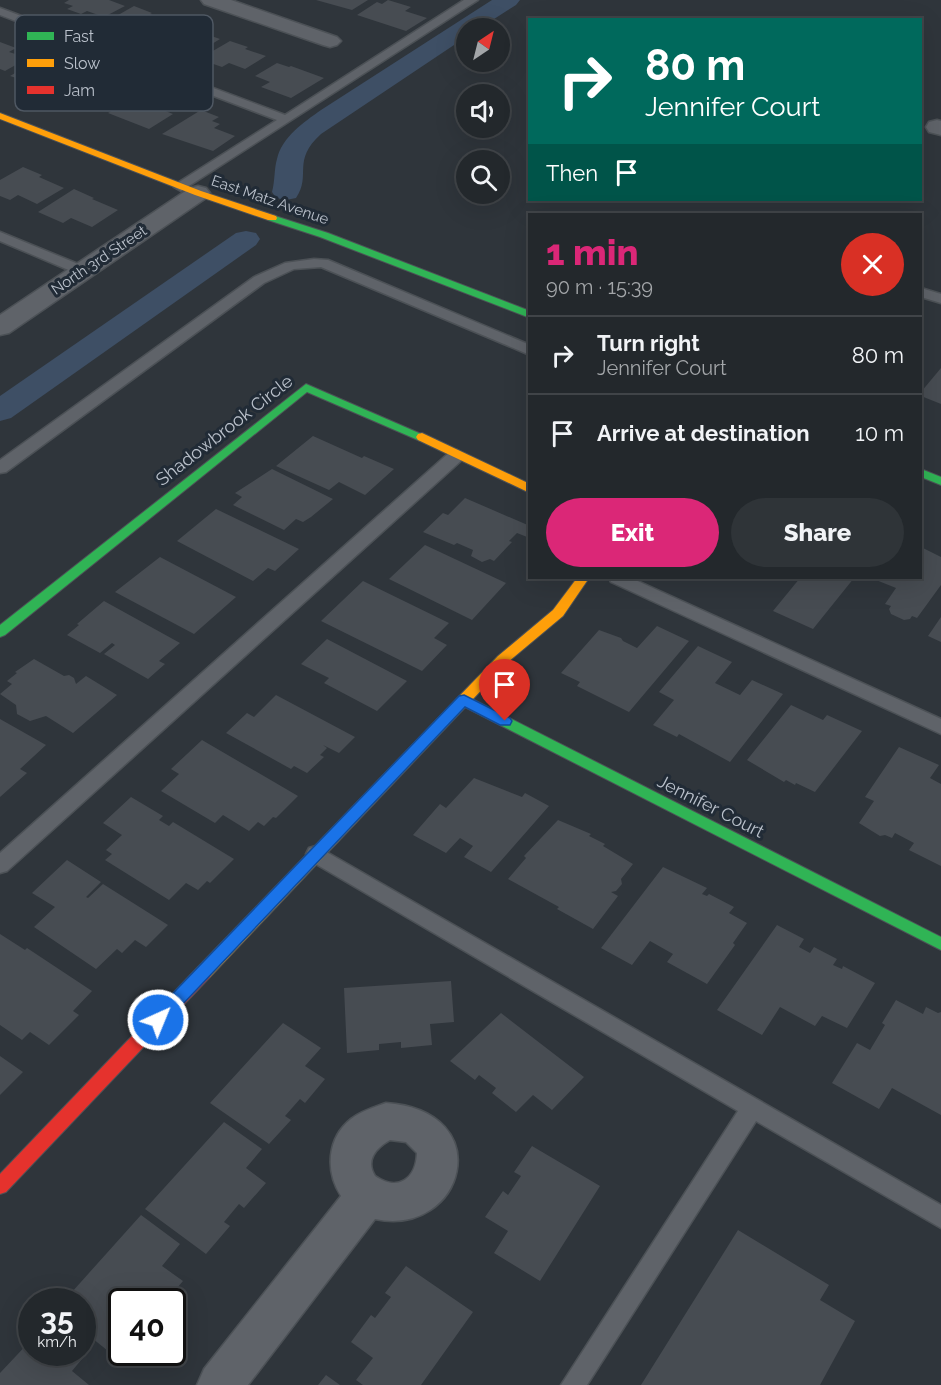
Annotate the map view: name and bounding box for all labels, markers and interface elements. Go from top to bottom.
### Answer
legend [15,15,213,111]
north arrow [456,18,510,72]
map controls [456,18,510,204]
text: Fast [64,27,95,46]
text: 80 m [645,41,745,90]
icon: right [546,42,624,120]
text: Slow [64,54,100,73]
text: Jam [64,81,95,100]
button: sound [456,84,510,138]
text: Jennifer Court [645,91,820,122]
button: search [456,150,510,204]
icon: arrive [610,156,643,189]
text: Then [546,160,598,186]
street label: East Matz Avenue [209,171,331,229]
street label: North 3rd Street [48,221,150,299]
text: 1 min [546,231,638,273]
button: close [841,233,904,296]
text: 90 m · 15:39 [546,275,653,299]
text: Turn right [597,330,700,356]
icon: right [546,339,579,372]
text: 80 m [852,342,904,368]
text: Jennifer Court [597,356,727,380]
street label: Shadowbrook Circle [151,370,297,490]
icon: arrive [546,417,579,450]
text: Arrive at destination [597,420,810,446]
text: 10 m [855,420,904,446]
button: Exit [546,498,719,567]
button: Share [731,498,904,567]
pin [479,659,530,721]
icon: arrive [488,668,521,701]
street label: Jennifer Court [654,770,768,842]
position arrow [126,988,190,1052]
speed limit sign: 40 [108,1288,186,1366]
text: 35 [40,1302,74,1337]
text: km/h [37,1333,77,1351]

